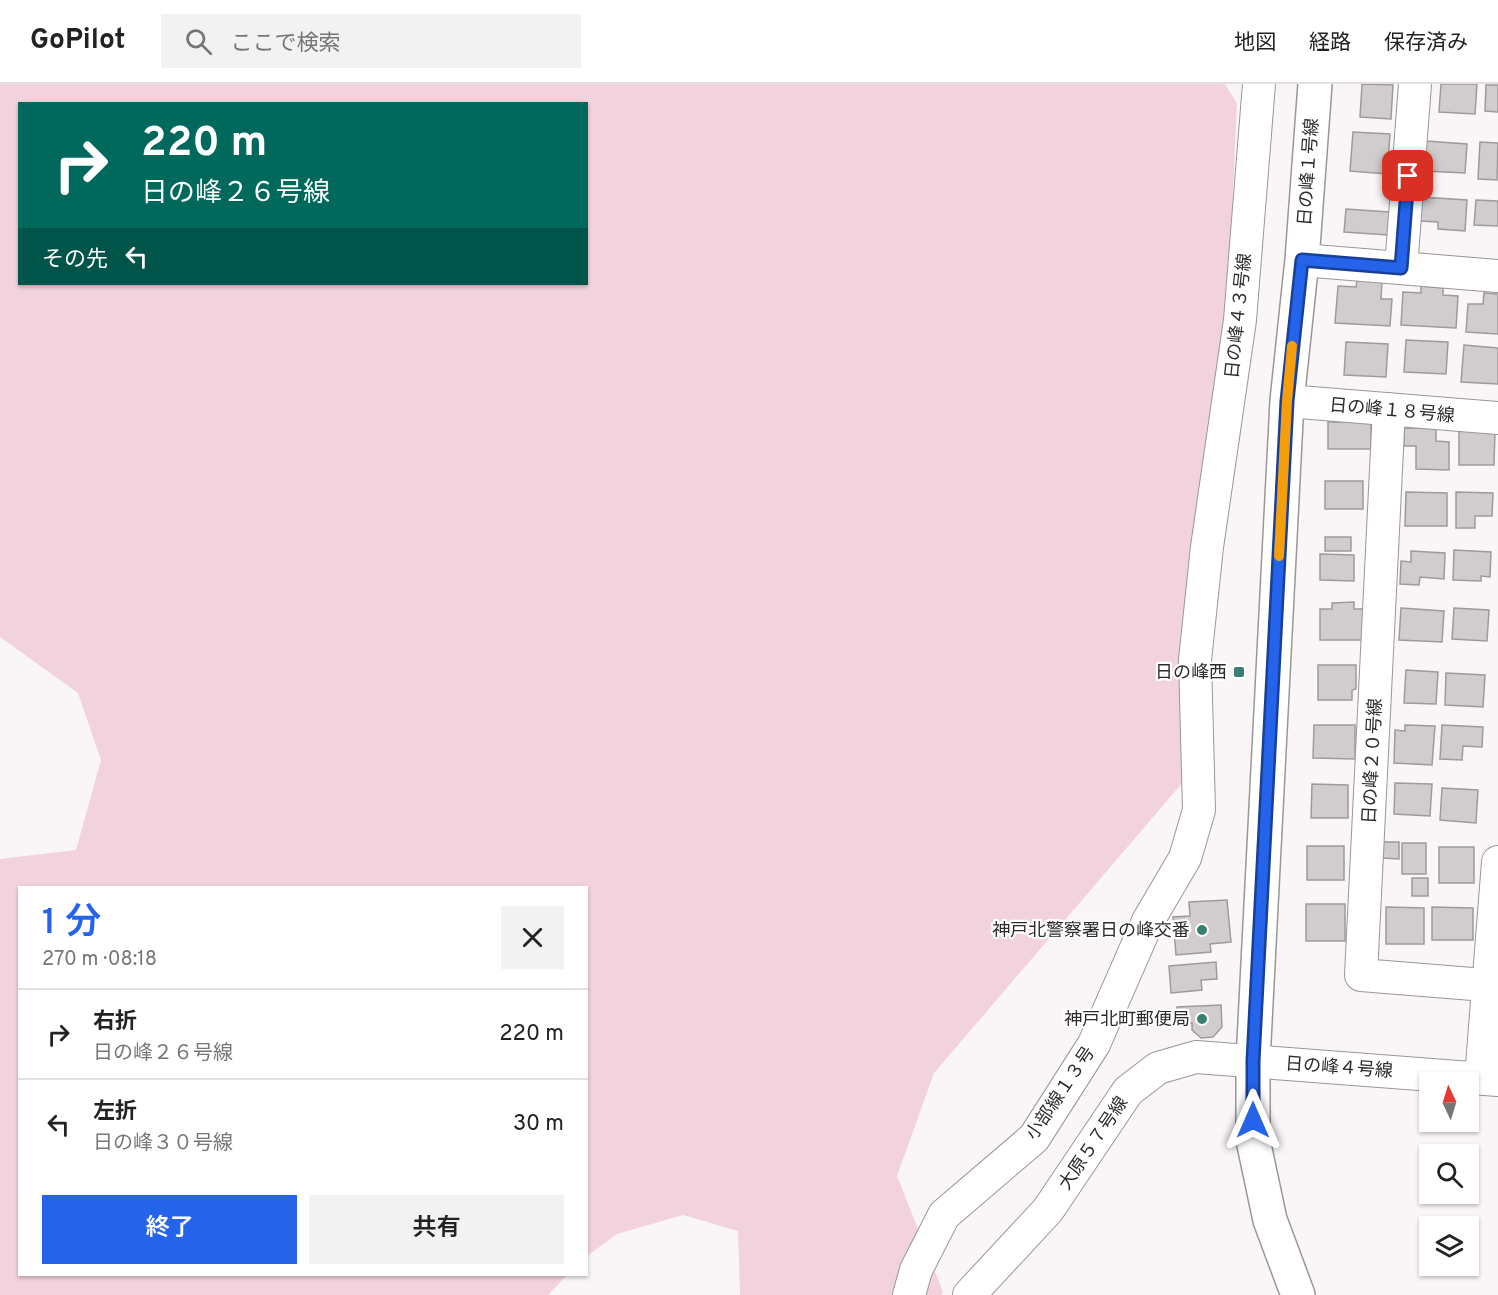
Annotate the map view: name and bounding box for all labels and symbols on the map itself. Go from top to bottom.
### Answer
street label: 日の峰１号線 [1294,117,1325,227]
pin [1382,150,1433,201]
street label: 日の峰４３号線 [1221,252,1258,380]
street label: 日の峰１８号線 [1328,395,1456,428]
place label: 日の峰西 [1155,662,1227,685]
marker: 日の峰西 [1232,665,1246,679]
street label: 日の峰２０号線 [1359,698,1388,825]
place label: 神戸北警察署日の峰交番 [992,920,1190,943]
marker: 神戸北警察署日の峰交番 [1195,923,1209,937]
place label: 神戸北町郵便局 [1064,1009,1190,1032]
marker: 神戸北町郵便局 [1195,1012,1209,1026]
street label: 小部線１３号 [1022,1043,1101,1145]
street label: 日の峰４号線 [1284,1053,1394,1084]
north arrow [1419,1072,1479,1132]
position arrow [1221,1088,1285,1152]
street label: 大原５７号線 [1055,1093,1134,1195]

